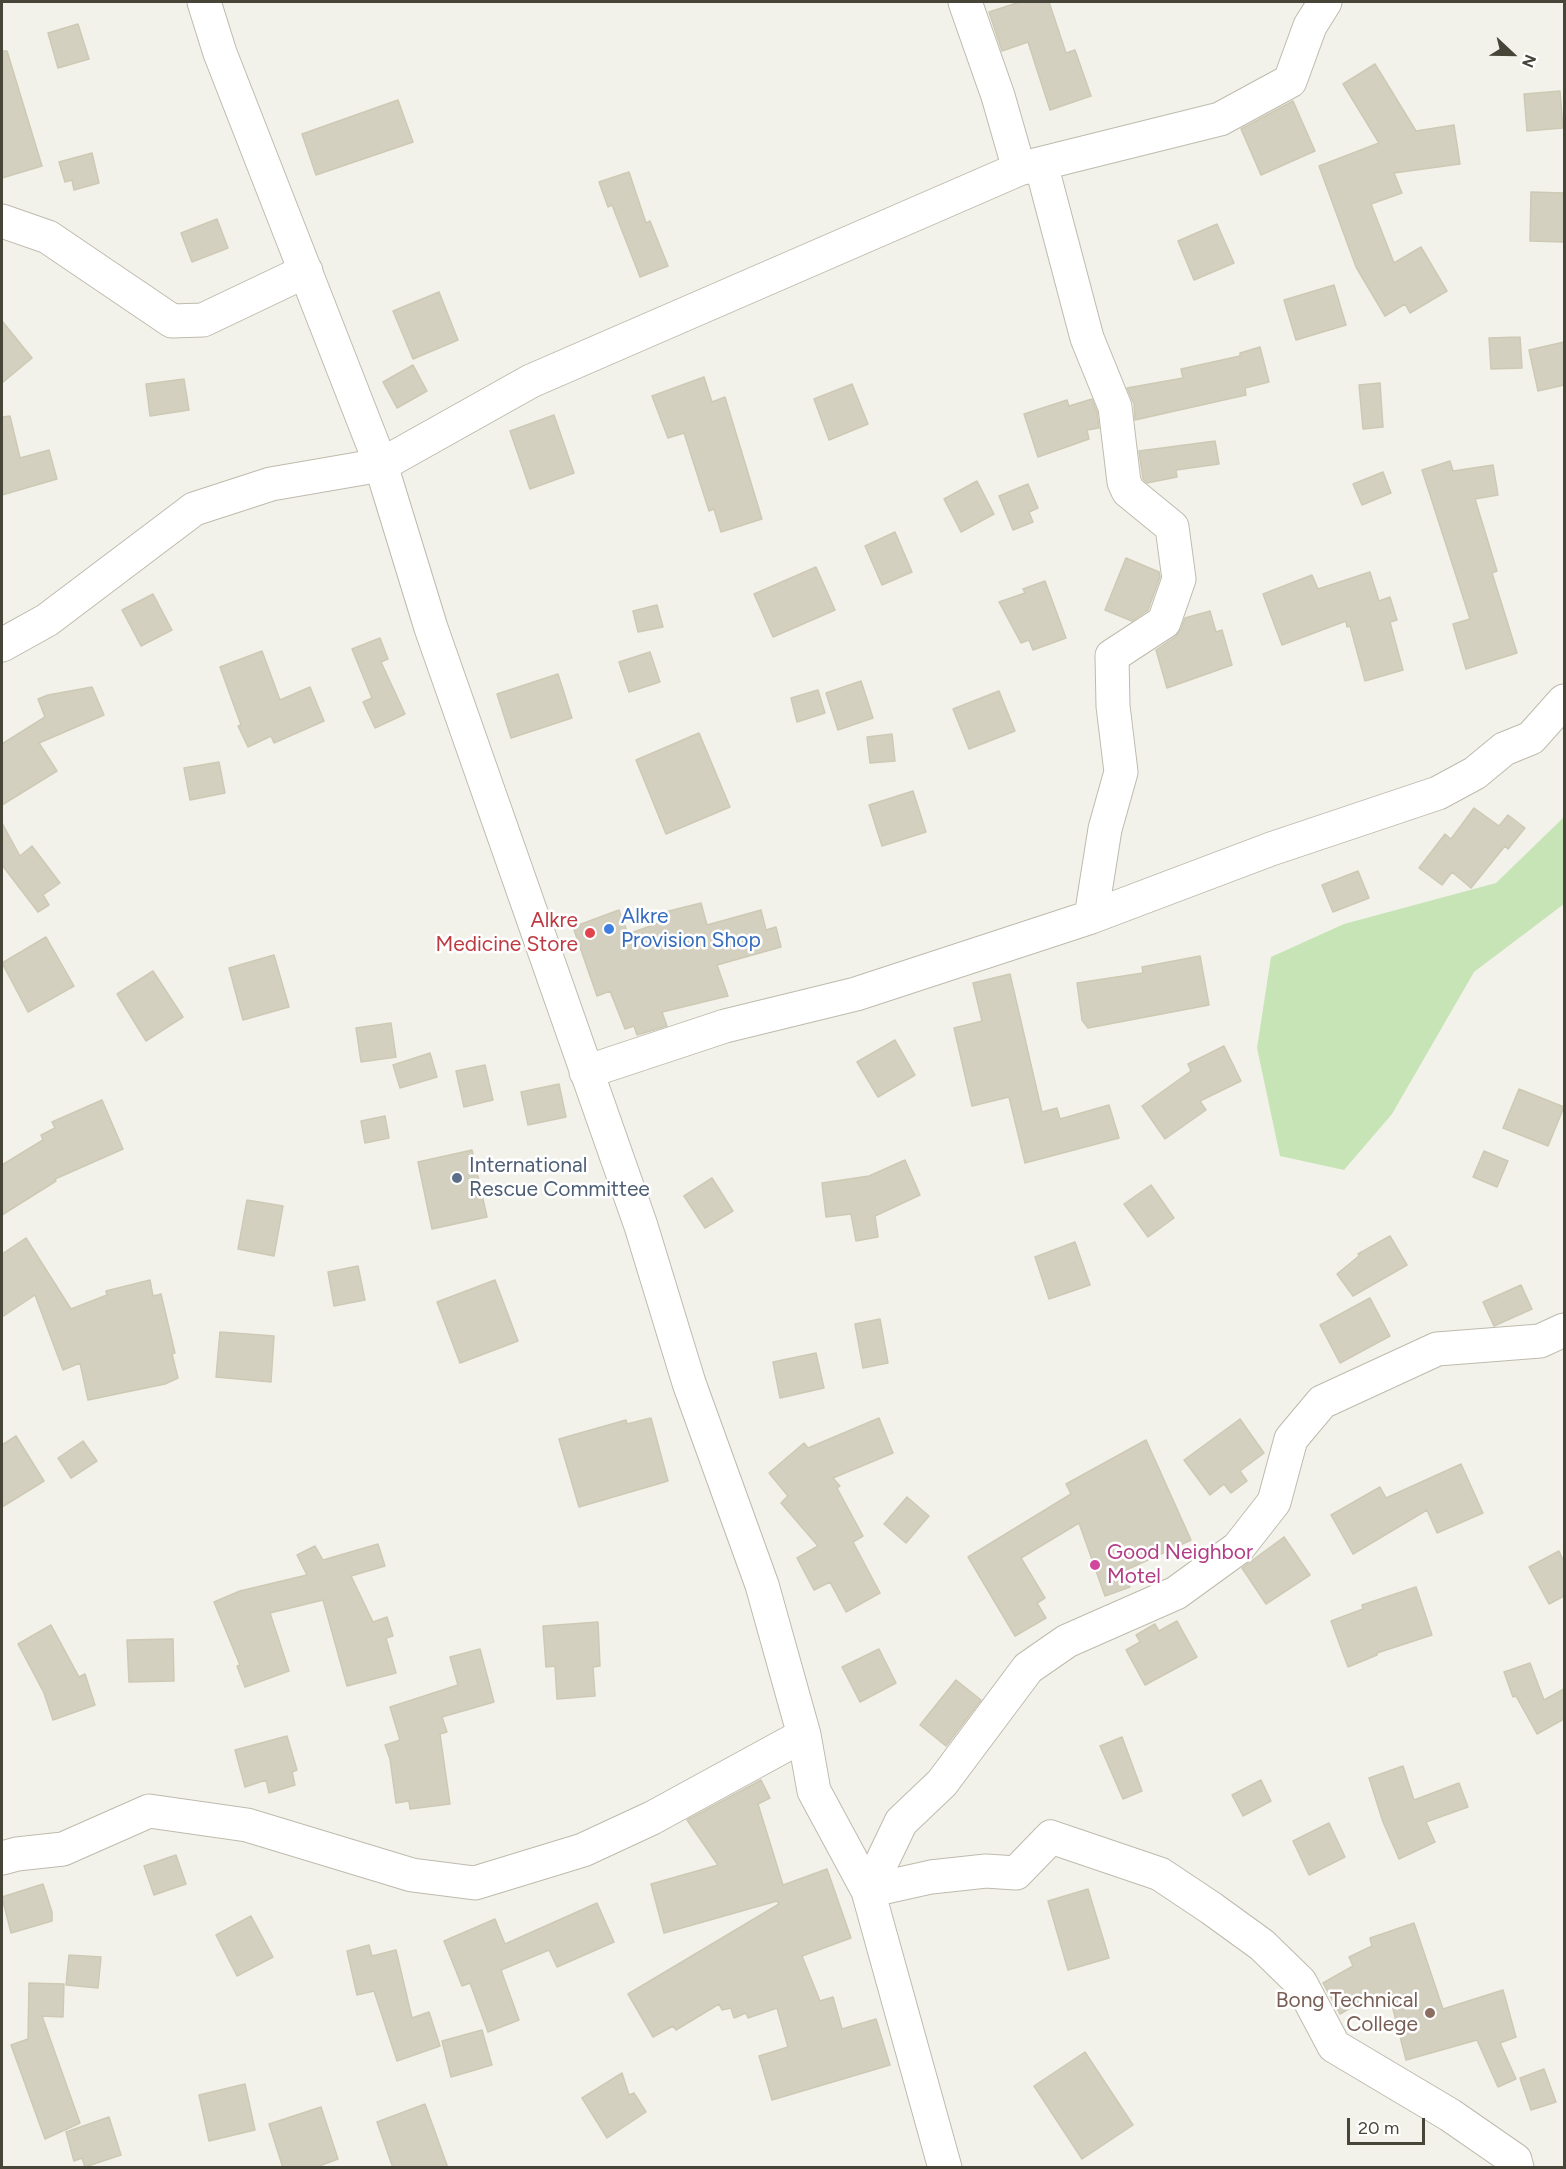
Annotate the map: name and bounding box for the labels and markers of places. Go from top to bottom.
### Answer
place label: Alkre Provision Shop [621,904,761,954]
place label: Alkre Medicine Store [435,908,578,958]
marker: Alkre Provision Shop [602,922,616,936]
marker: Alkre Medicine Store [583,926,597,940]
place label: International Rescue Committee [469,1153,650,1203]
marker: International Rescue Committee [450,1171,464,1185]
place label: Good Neighbor Motel [1107,1540,1253,1590]
marker: Good Neighbor Motel [1088,1558,1102,1572]
place label: Bong Technical College [1276,1988,1418,2038]
marker: Bong Technical College [1423,2006,1437,2020]

